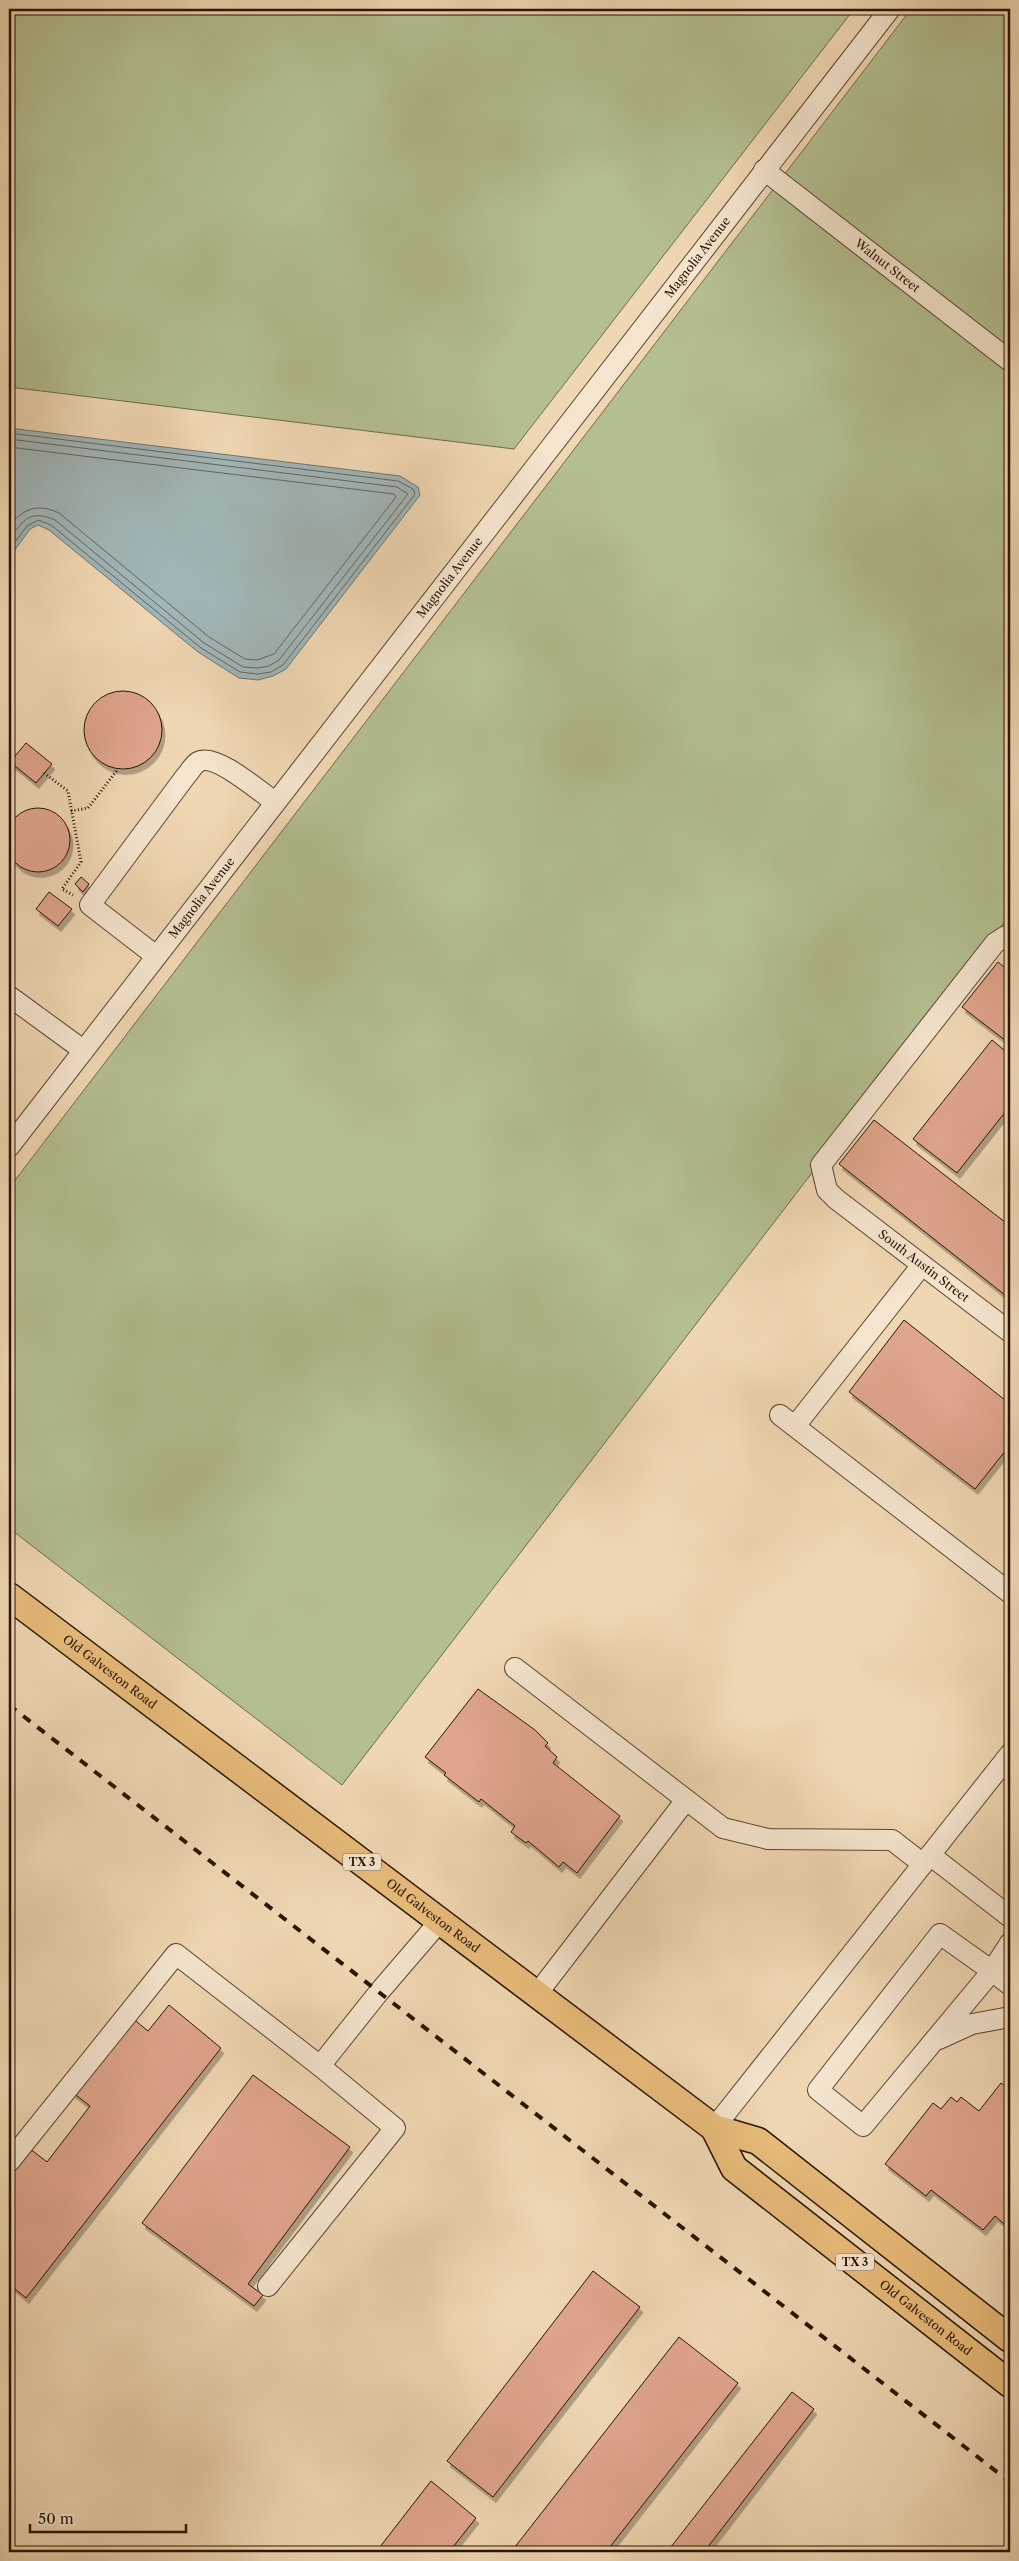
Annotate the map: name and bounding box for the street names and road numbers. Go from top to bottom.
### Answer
street label: Magnolia Avenue [661,213,734,301]
street label: Walnut Street [851,235,924,296]
street label: Magnolia Avenue [413,534,486,621]
street label: Magnolia Avenue [165,854,238,941]
street label: South Austin Street [876,1226,973,1306]
street label: Old Galveston Road [60,1631,160,1712]
road number: TX 3 [343,1854,381,1870]
street label: Old Galveston Road [383,1875,484,1956]
road number: TX 3 [836,2254,874,2270]
street label: Old Galveston Road [877,2277,976,2359]

